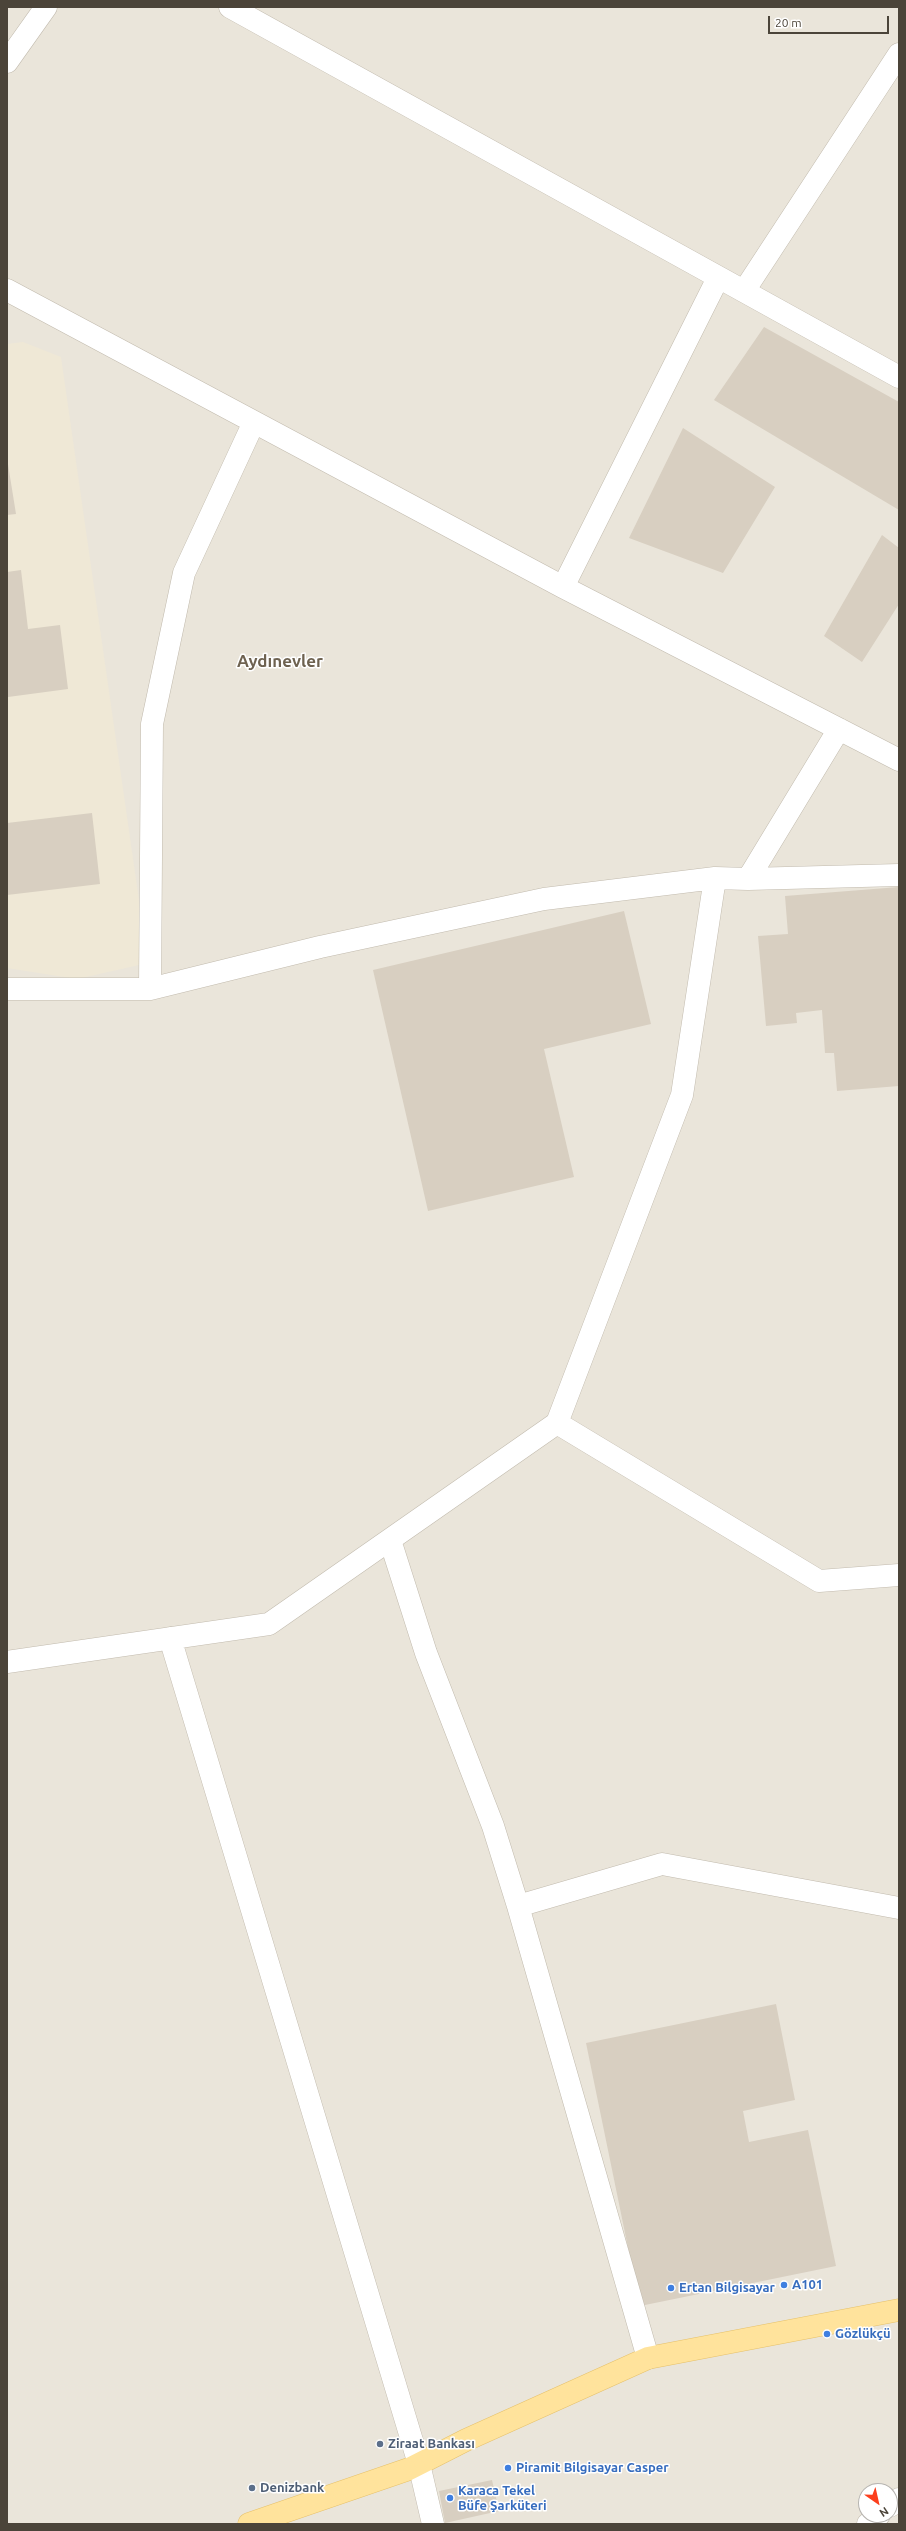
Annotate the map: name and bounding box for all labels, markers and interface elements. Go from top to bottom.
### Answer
scale bar [770,8,891,34]
text: 20 m [775,16,802,29]
district label: Aydınevler [237,651,323,671]
place label: A101 [792,2277,823,2293]
place label: Ertan Bilgisayar [679,2280,775,2296]
marker: A101 [779,2280,789,2290]
marker: Ertan Bilgisayar [666,2283,676,2293]
place label: Gözlükçü [835,2326,890,2342]
marker: Gözlükçü [822,2329,832,2339]
place label: Ziraat Bankası [388,2436,475,2452]
marker: Ziraat Bankası [375,2439,385,2449]
place label: Piramit Bilgisayar Casper [516,2460,669,2476]
marker: Piramit Bilgisayar Casper [503,2463,513,2473]
place label: Denizbank [260,2480,324,2496]
marker: Denizbank [247,2483,257,2493]
place label: Karaca Tekel Büfe Şarküteri [458,2483,547,2514]
north arrow [858,2483,898,2523]
marker: Karaca Tekel Büfe Şarküteri [445,2493,455,2503]
text: N [877,2505,891,2519]

